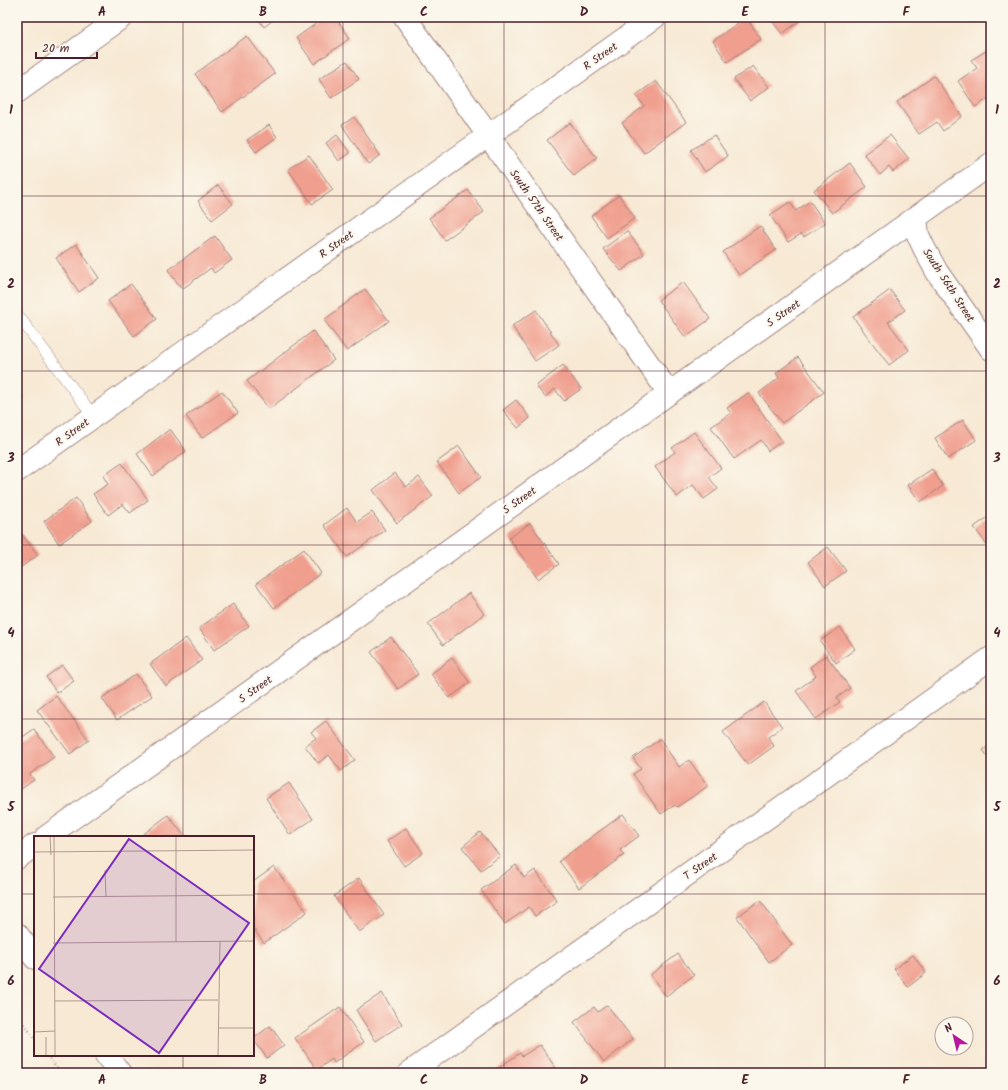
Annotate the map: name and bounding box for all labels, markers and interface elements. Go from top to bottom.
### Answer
text: A [98,2,106,23]
text: B [259,2,267,23]
text: C [420,2,428,23]
text: D [580,2,589,23]
text: E [741,2,749,23]
text: F [902,2,910,23]
scale bar [36,34,97,60]
street label: R Street [580,38,622,75]
text: 20 m [42,39,70,58]
text: 1 [9,100,13,121]
text: 1 [995,100,999,121]
street label: South 57th Street [505,166,568,246]
street label: R Street [316,226,358,263]
street label: South 56th Street [917,245,979,327]
text: 2 [7,274,15,295]
text: 2 [993,274,1001,295]
street label: S Street [763,295,805,332]
street label: R Street [52,414,94,451]
text: 3 [6,448,15,469]
text: 3 [992,448,1001,469]
street label: S Street [499,482,541,519]
text: 4 [7,623,15,644]
text: 4 [993,623,1001,644]
street label: S Street [235,671,277,708]
text: 5 [7,797,16,818]
text: 5 [993,797,1002,818]
inset map [34,836,254,1056]
street label: T Street [680,848,722,885]
text: 6 [7,971,15,992]
text: 6 [993,971,1001,992]
north arrow [934,1016,974,1056]
text: N [941,1019,957,1038]
text: A [98,1070,106,1090]
text: B [259,1070,267,1090]
text: C [420,1070,428,1090]
text: D [580,1070,589,1090]
text: E [741,1070,749,1090]
text: F [902,1070,910,1090]

